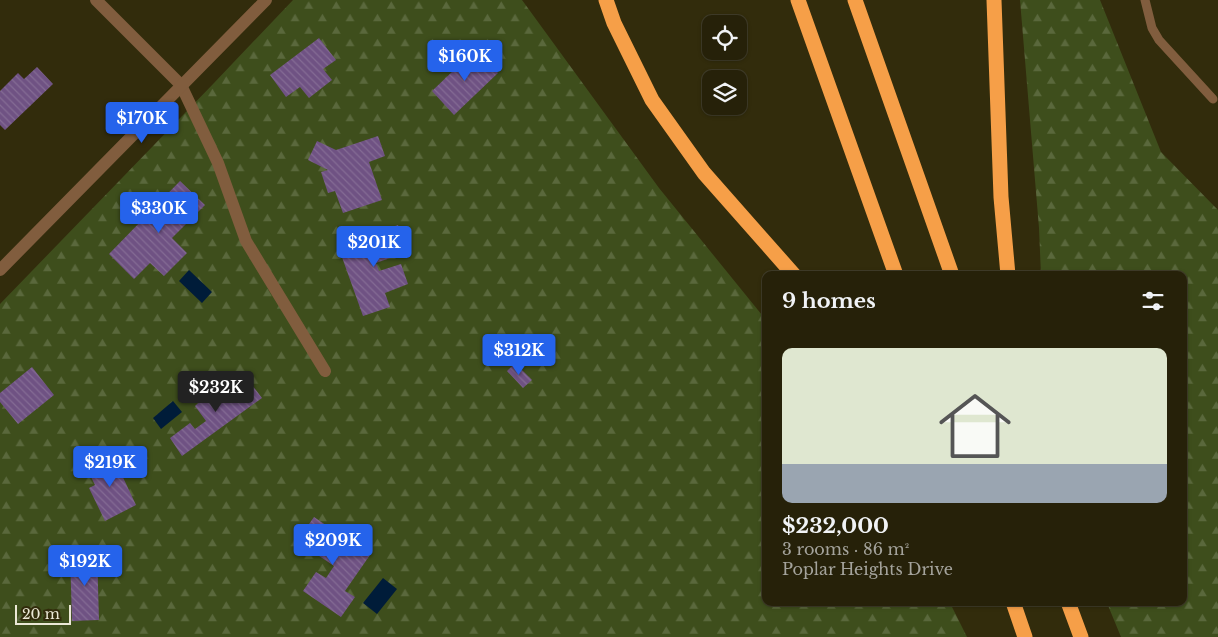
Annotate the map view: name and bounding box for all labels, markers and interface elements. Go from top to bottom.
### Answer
map controls [702,15,747,115]
button: locate [702,15,747,60]
pin: $160K [430,39,500,82]
text: $160K [438,46,492,66]
button: layers [702,70,747,115]
pin: $170K [107,102,177,144]
text: $170K [117,108,167,128]
pin: $330K [124,192,194,234]
text: $330K [131,198,187,218]
pin: $201K [339,226,409,268]
text: $201K [348,232,400,252]
icon: filters [1139,287,1167,315]
text: 9 homes [782,288,876,314]
pin: $312K [484,334,554,376]
text: $312K [493,340,545,360]
pin: $232K [181,370,251,413]
text: $232K [189,377,243,397]
icon: home [930,381,1020,471]
pin: $219K [75,446,145,488]
text: $219K [84,452,136,472]
text: $232,000 [782,513,889,539]
pin: $209K [298,524,368,566]
text: $209K [305,530,361,550]
text: 3 rooms · 86 m² [782,539,909,559]
pin: $192K [50,544,120,587]
text: $192K [59,551,111,571]
text: Poplar Heights Drive [782,559,953,579]
scale bar [15,602,71,625]
text: 20 m [22,605,60,623]

